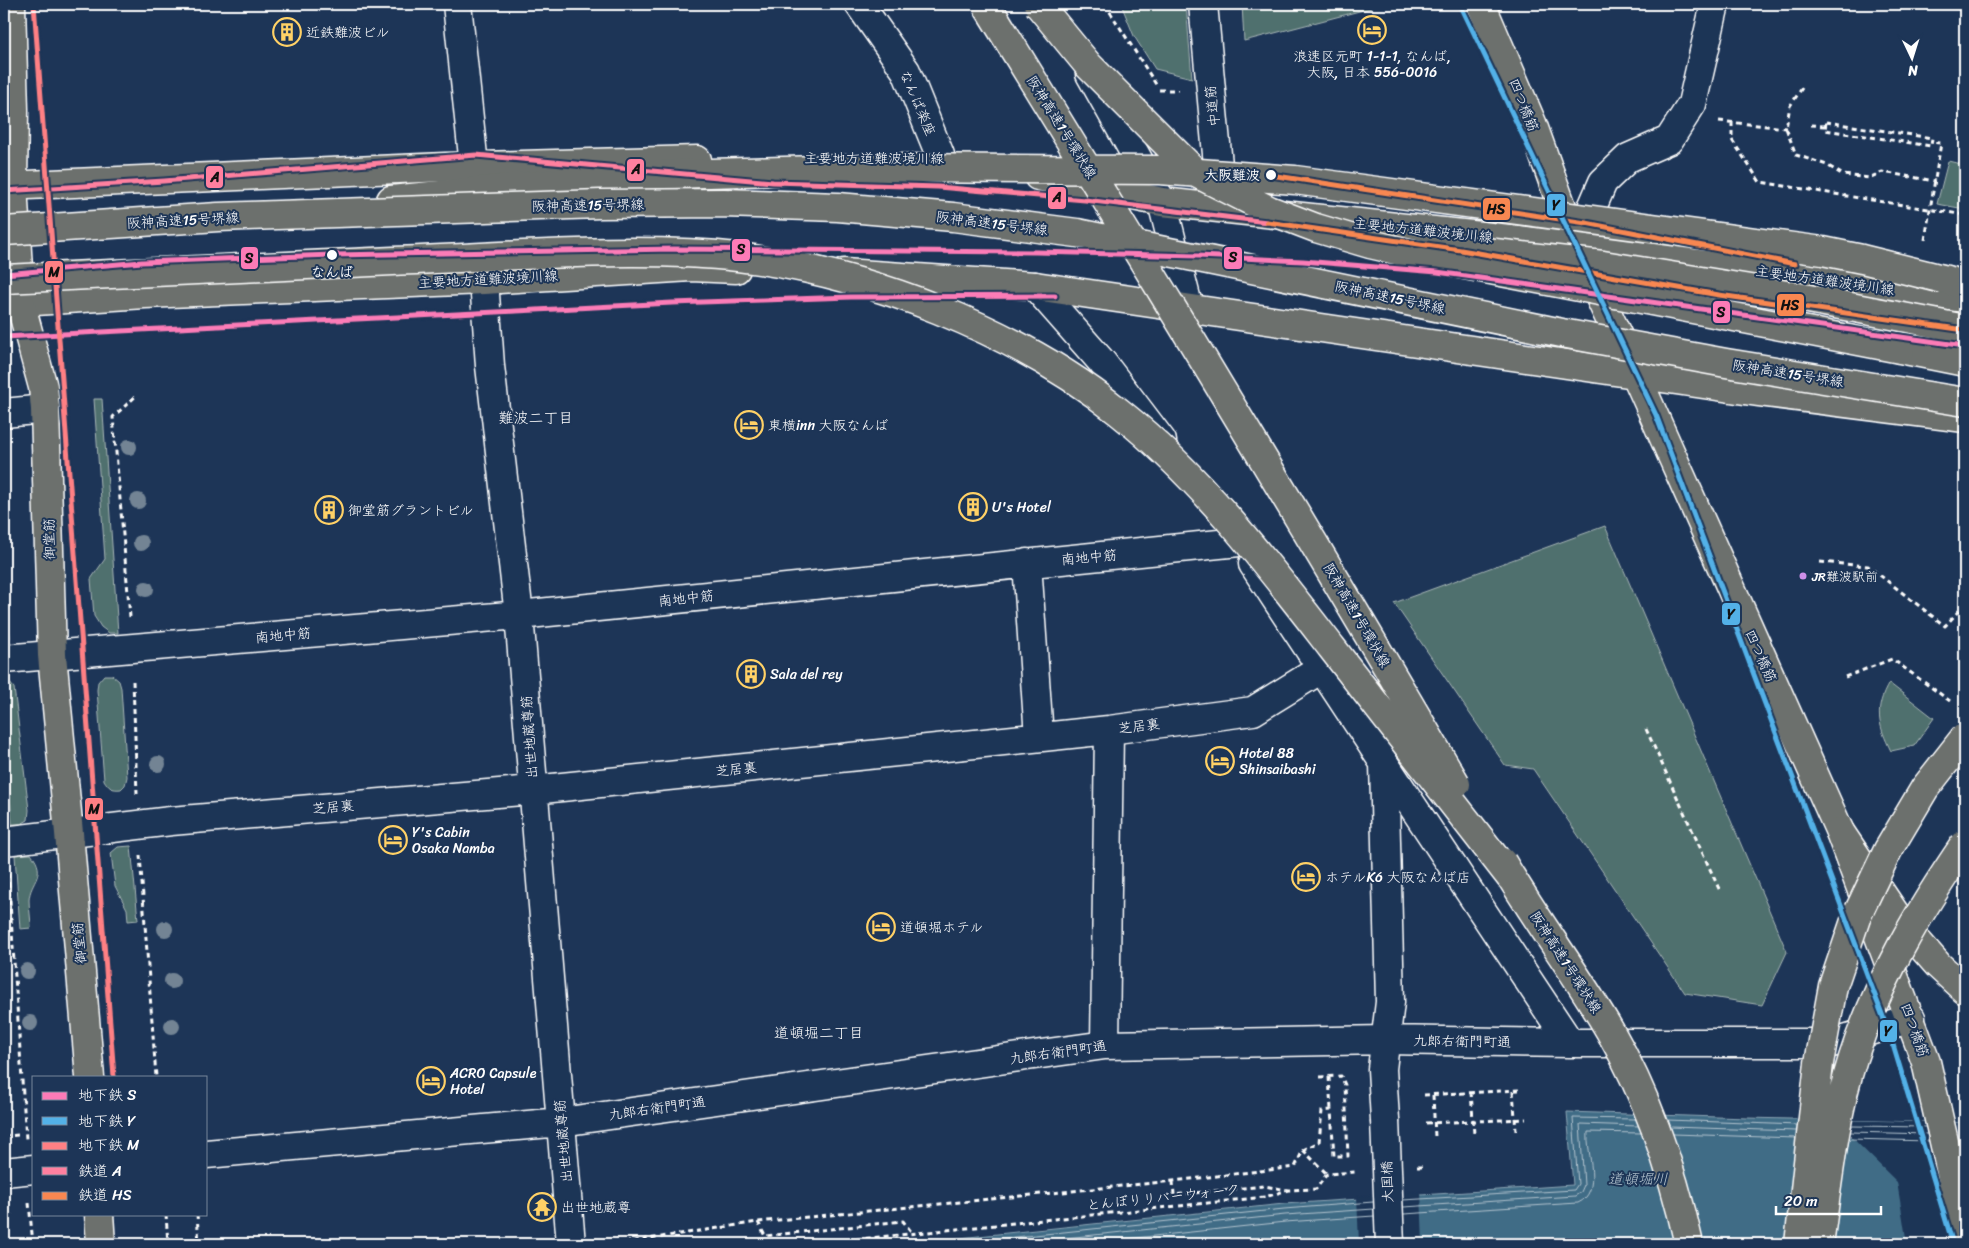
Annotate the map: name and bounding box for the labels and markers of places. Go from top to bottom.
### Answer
hotel icon: 浪速区元町 1-1-1, なんば, 大阪, 日本 556-0016 [1357,15,1387,45]
building icon: 近鉄難波ビル [272,17,302,47]
place label: 近鉄難波ビル [306,20,390,45]
place label: 浪速区元町 1-1-1, なんば, 大阪, 日本 556-0016 [1293,44,1451,85]
place label: 大阪難波 [1204,163,1260,188]
marker: 大阪難波 [1264,168,1278,182]
marker: なんば [325,248,339,262]
place label: なんば [311,260,353,285]
hotel icon: 東横inn 大阪なんば [734,410,764,440]
place label: 東横inn 大阪なんば [768,413,889,438]
building icon: U's Hotel [958,492,988,522]
building icon: 御堂筋グラントビル [314,495,344,525]
place label: U's Hotel [992,495,1052,520]
place label: 御堂筋グラントビル [348,498,474,523]
place label: JR難波駅前 [1811,565,1878,588]
marker: JR難波駅前 [1798,571,1808,581]
building icon: Sala del rey [736,659,766,689]
place label: Sala del rey [770,662,843,687]
place label: Hotel 88 Shinsaibashi [1239,741,1317,782]
hotel icon: Hotel 88 Shinsaibashi [1205,746,1235,776]
place label: Y's Cabin Osaka Namba [412,820,495,861]
hotel icon: Y's Cabin Osaka Namba [378,825,408,855]
hotel icon: ホテルK6 大阪なんば店 [1291,862,1321,892]
place label: ホテルK6 大阪なんば店 [1325,865,1471,890]
hotel icon: 道頓堀ホテル [866,912,896,942]
place label: 道頓堀ホテル [900,915,983,940]
place label: ACRO Capsule Hotel [449,1061,537,1102]
hotel icon: ACRO Capsule Hotel [416,1066,446,1096]
temple icon: 出世地蔵尊 [527,1192,557,1222]
place label: 出世地蔵尊 [561,1195,631,1220]

